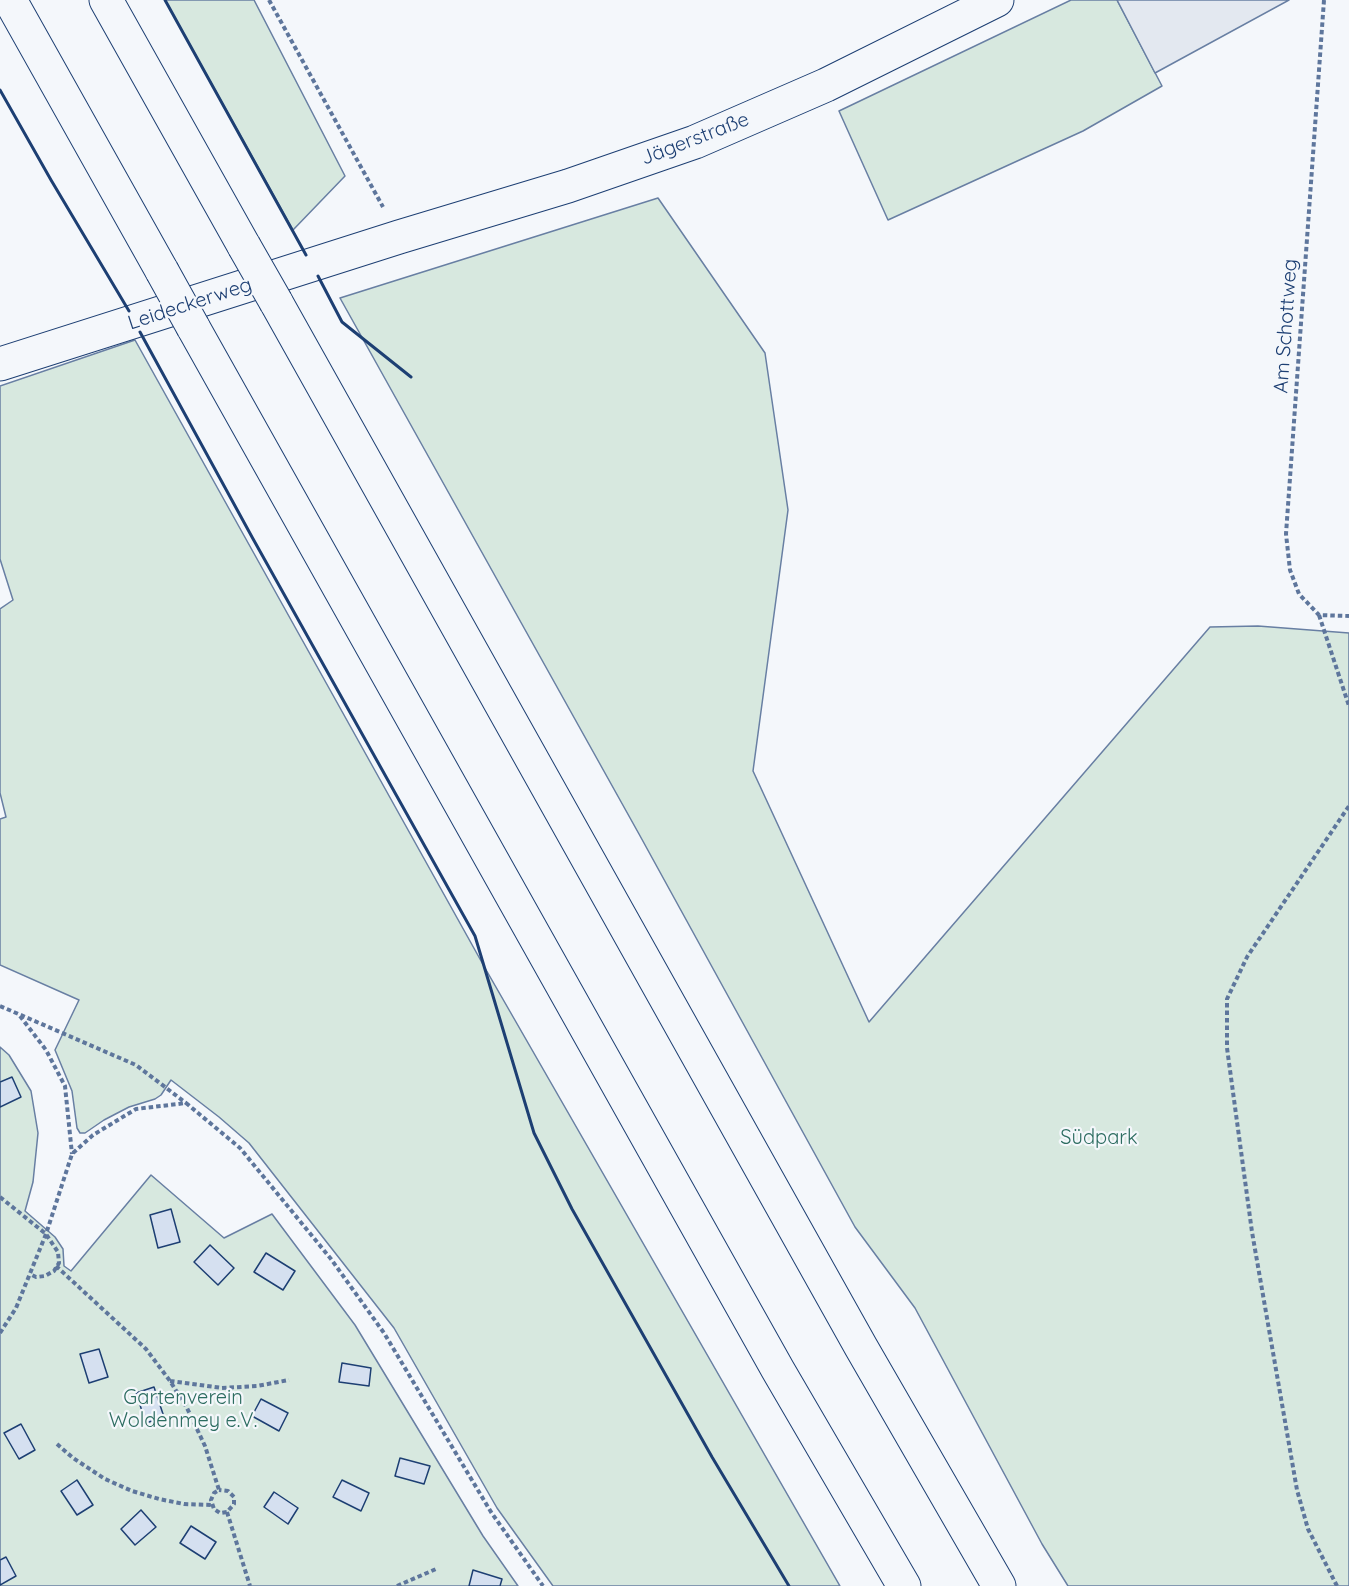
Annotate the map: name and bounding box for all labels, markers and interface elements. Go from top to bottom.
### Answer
street label: Jägerstraße [638,107,752,171]
street label: Am Schottweg [1269,258,1303,394]
street label: Leideckerweg [125,273,255,335]
park label: Südpark [1060,1126,1138,1150]
park label: Gartenverein Woldenmey e.V. [109,1386,257,1433]

